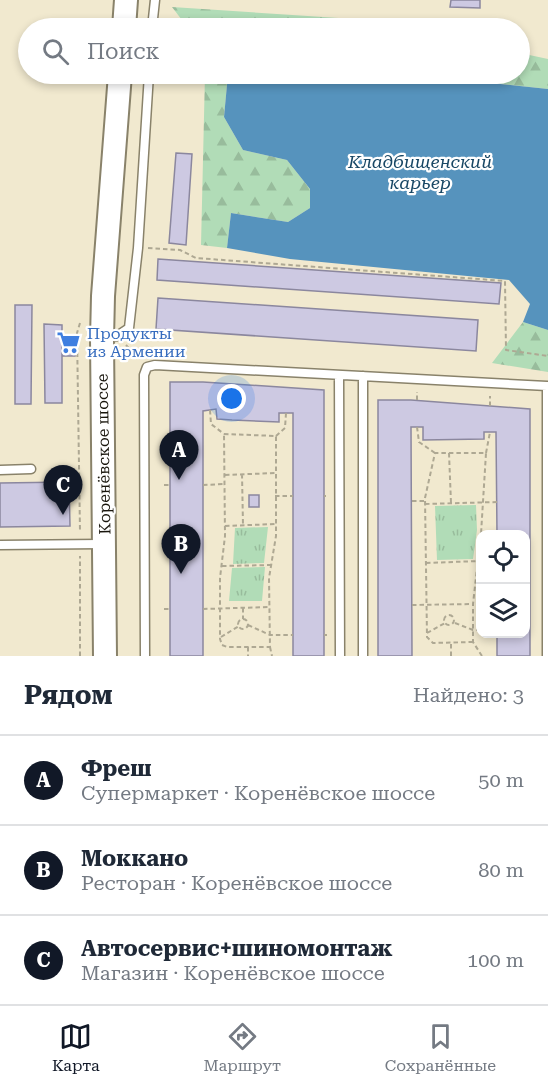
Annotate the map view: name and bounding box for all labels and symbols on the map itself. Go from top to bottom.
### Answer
water label: Кладбищенский карьер [347,151,492,193]
place label: Продукты из Армении [87,324,186,361]
supermarket icon: Продукты из Армении [56,329,82,355]
street label: Коренёвское шоссе [93,373,114,535]
your location [217,384,246,413]
pin: A [160,430,198,480]
pin: C [44,466,82,515]
pin: B [162,524,201,574]

